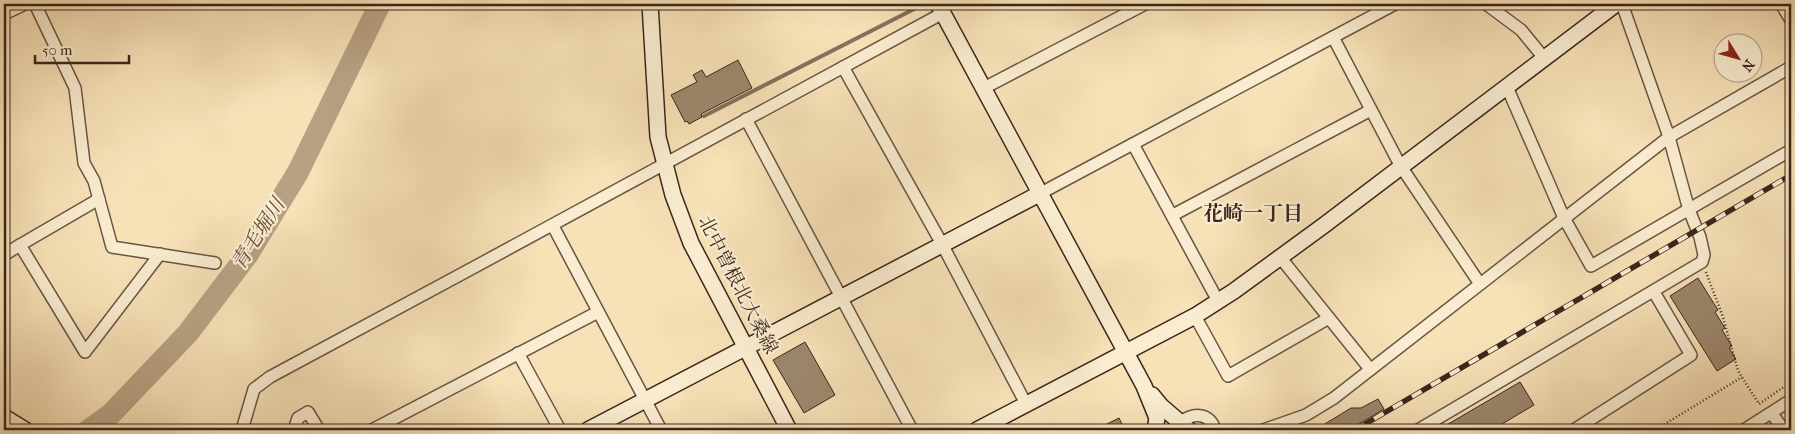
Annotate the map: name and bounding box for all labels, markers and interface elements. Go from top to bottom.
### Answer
scale bar [35,32,129,64]
north arrow [1712,32,1762,82]
text: 50 m [42,41,73,59]
text: N [1738,56,1758,75]
water label: 青毛堀川 [227,193,291,274]
district label: 花崎一丁目 [1203,202,1303,225]
street label: 北中曽根北大桑線 [694,212,782,358]

